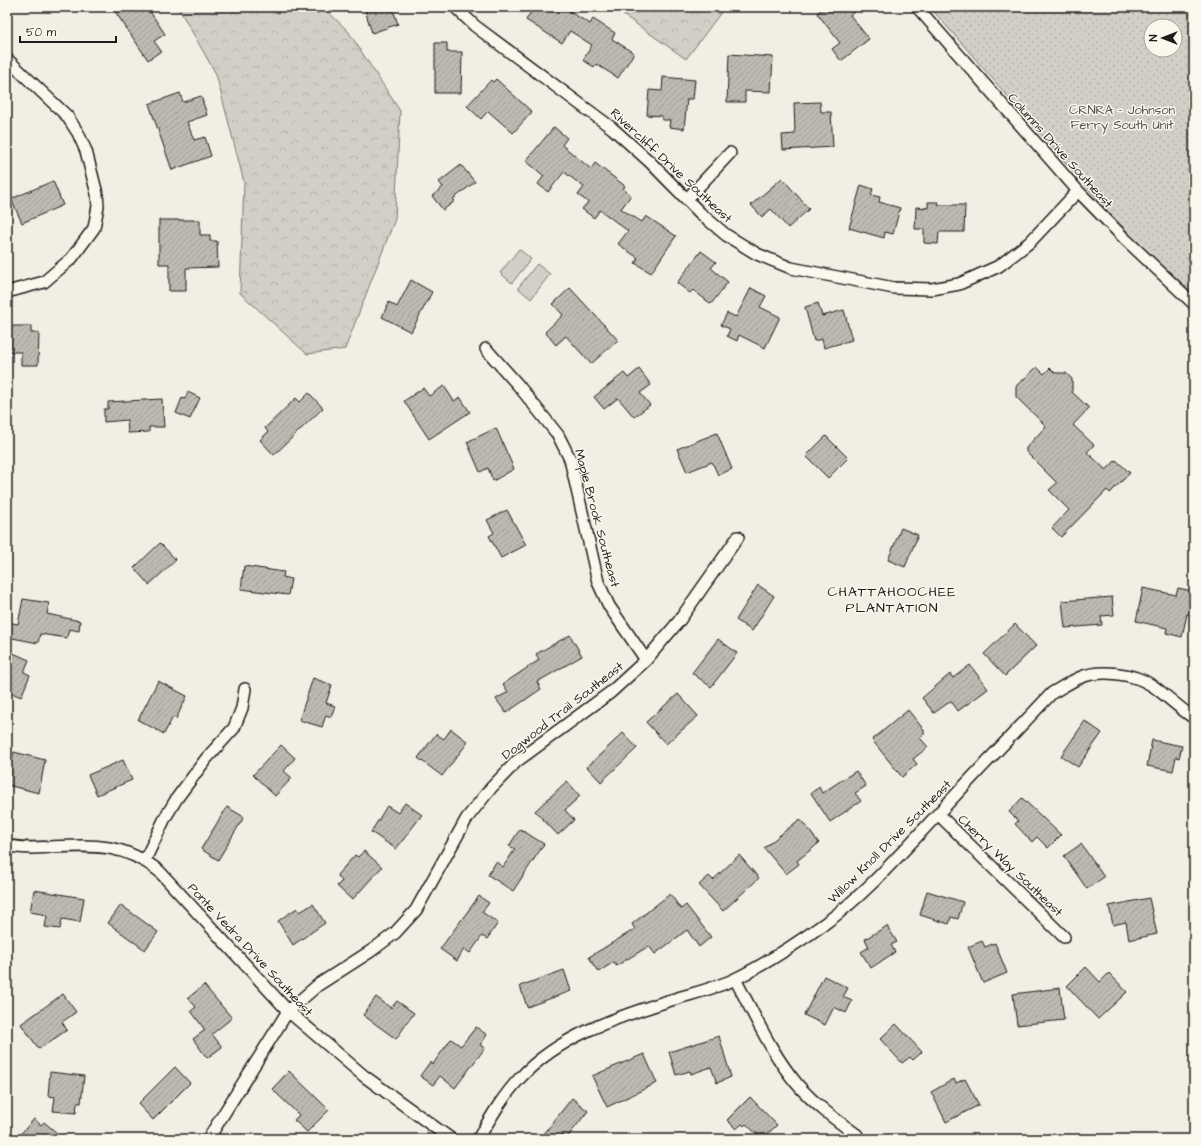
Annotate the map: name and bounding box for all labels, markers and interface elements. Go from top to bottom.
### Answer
scale bar [20,18,116,44]
north arrow [1143,18,1183,58]
text: 50 m [26,24,57,41]
text: N [1146,34,1161,41]
street label: Columns Drive Southeast [1004,89,1117,213]
park label: CRNRA - Johnson Ferry South Unit [1069,101,1176,135]
street label: Rivercliff Drive Southeast [606,104,737,228]
street label: Maple Brook Southeast [570,447,624,590]
district label: CHATTAHOOCHEE PLANTATION [828,582,956,618]
street label: Dogwood Trail Southeast [498,657,628,765]
street label: Willow Knoll Drive Southeast [824,775,956,908]
street label: Cherry Way Southeast [953,811,1067,922]
street label: Ponte Vedra Drive Southeast [184,879,317,1021]

